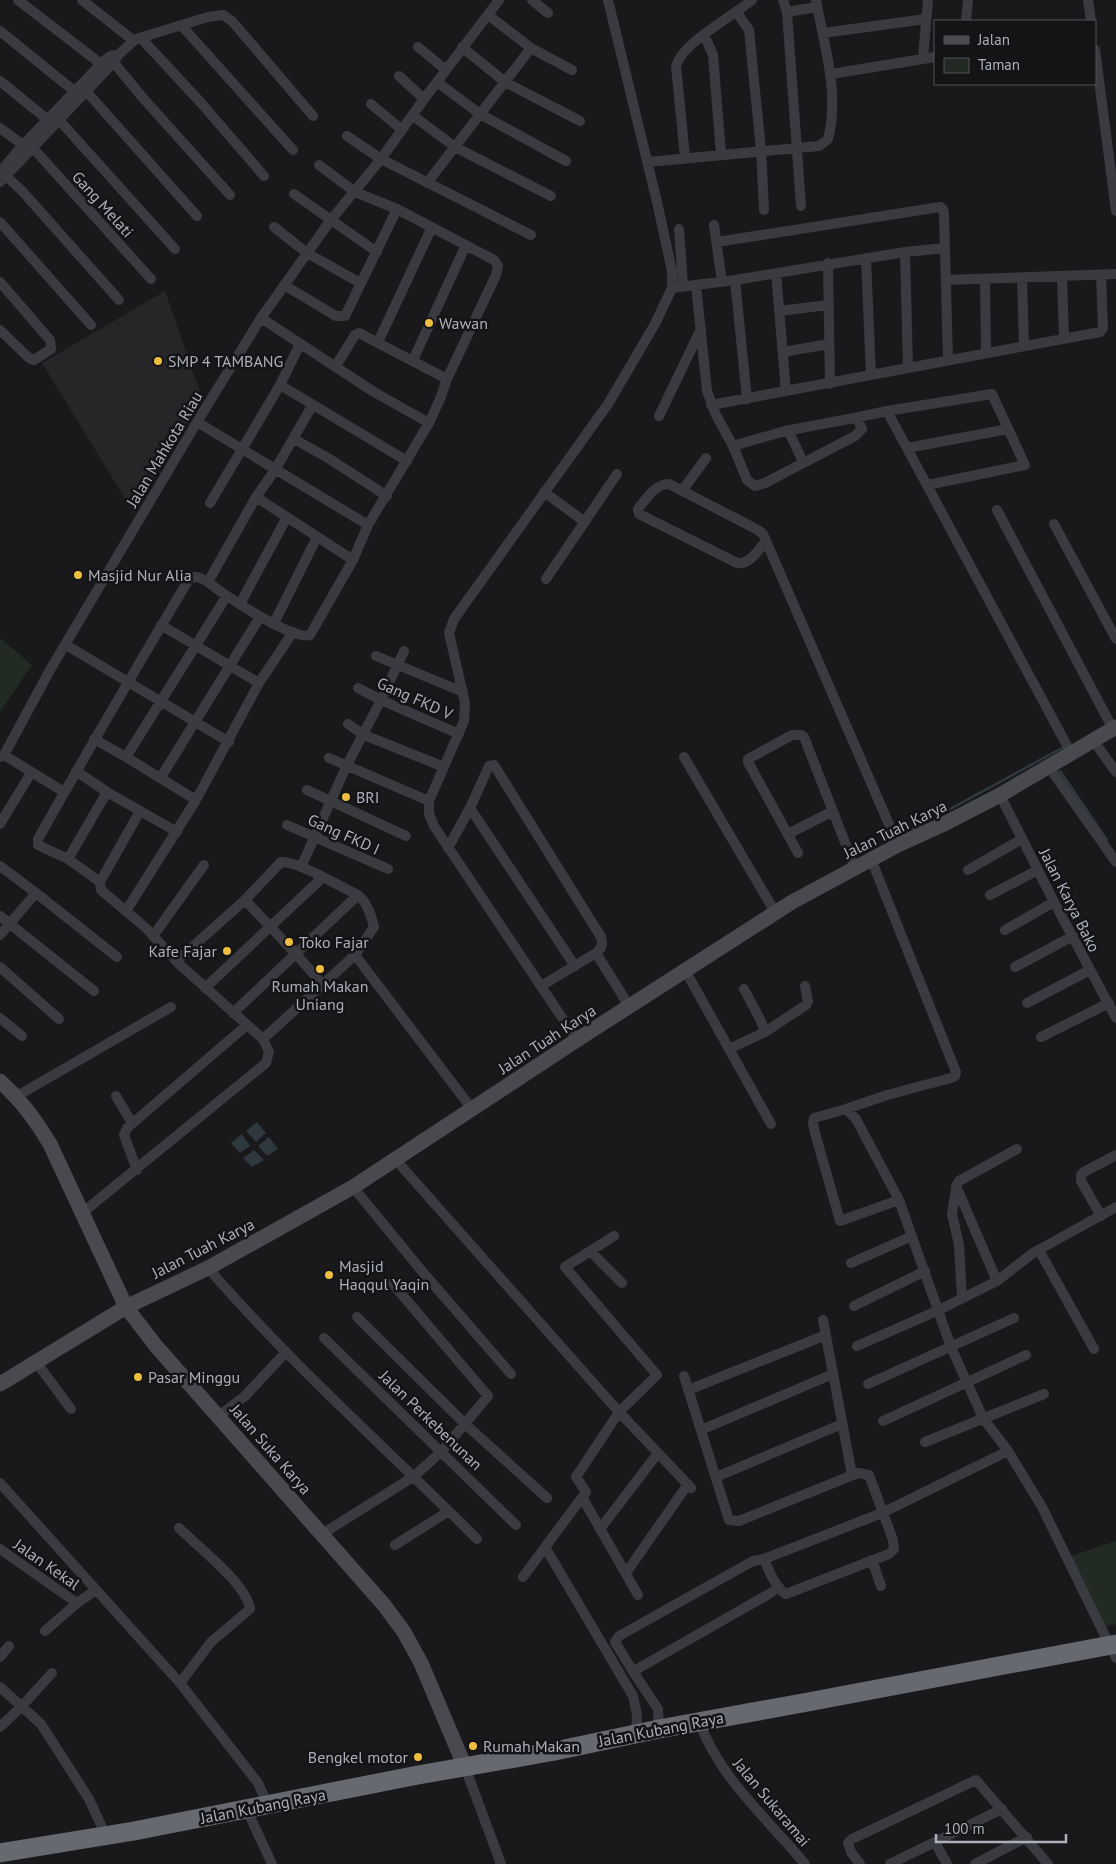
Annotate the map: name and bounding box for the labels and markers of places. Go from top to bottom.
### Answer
place label: Wawan [439,313,488,333]
marker: Wawan [423,317,435,329]
place label: SMP 4 TAMBANG [168,351,283,371]
marker: SMP 4 TAMBANG [152,355,164,367]
place label: Masjid Nur Alia [88,565,192,585]
marker: Masjid Nur Alia [72,569,84,581]
place label: BRI [356,787,380,807]
marker: BRI [340,791,352,803]
place label: Toko Fajar [299,932,369,952]
marker: Toko Fajar [283,936,295,948]
place label: Kafe Fajar [149,941,218,961]
marker: Kafe Fajar [221,945,233,957]
marker: Rumah Makan Uniang [314,963,326,975]
place label: Rumah Makan Uniang [272,976,368,1014]
place label: Masjid Haqqul Yaqin [339,1256,429,1294]
marker: Masjid Haqqul Yaqin [323,1269,335,1281]
place label: Pasar Minggu [148,1367,240,1387]
marker: Pasar Minggu [132,1371,144,1383]
place label: Rumah Makan [483,1736,580,1756]
marker: Rumah Makan [467,1740,479,1752]
place label: Bengkel motor [308,1747,409,1767]
marker: Bengkel motor [412,1751,424,1763]

